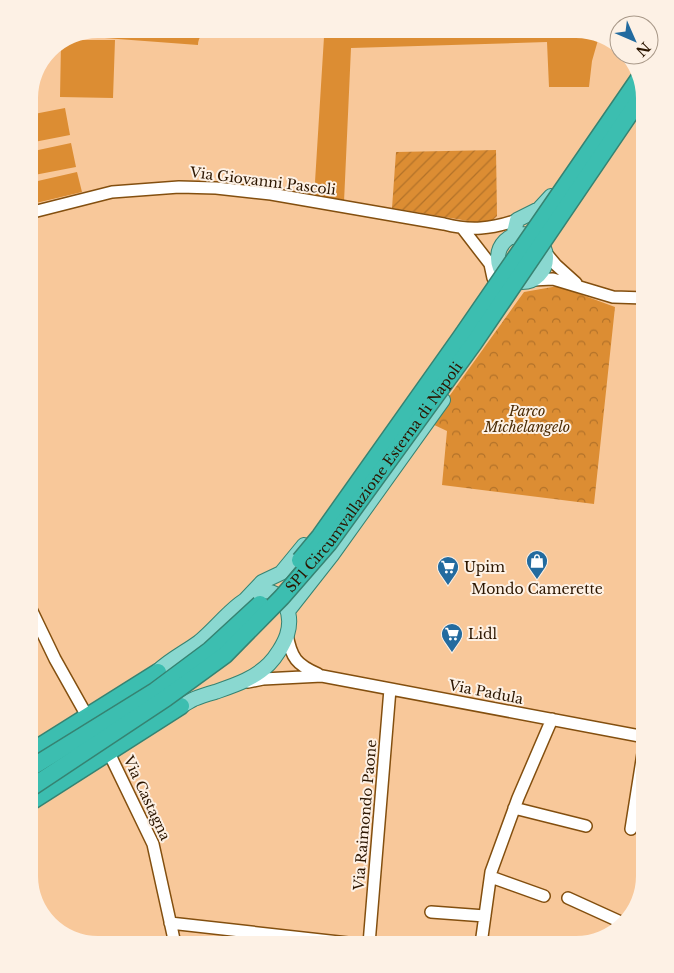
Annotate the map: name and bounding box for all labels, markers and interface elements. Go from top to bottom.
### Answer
north arrow [609,15,659,65]
text: N [632,38,654,60]
street label: Via Giovanni Pascoli [188,163,337,199]
street label: SP1 Circumvallazione Esterna di Napoli [281,358,466,596]
park label: Parco Michelangelo [483,402,570,436]
shop icon: Mondo Camerette [525,549,549,580]
supermarket icon: Upim [436,555,460,586]
place label: Upim [464,558,505,576]
place label: Mondo Camerette [471,580,603,598]
supermarket icon: Lidl [440,622,464,653]
place label: Lidl [468,625,497,643]
street label: Via Padula [446,676,525,708]
street label: Via Raimondo Paone [349,739,381,892]
street label: Via Castagna [119,752,175,843]

